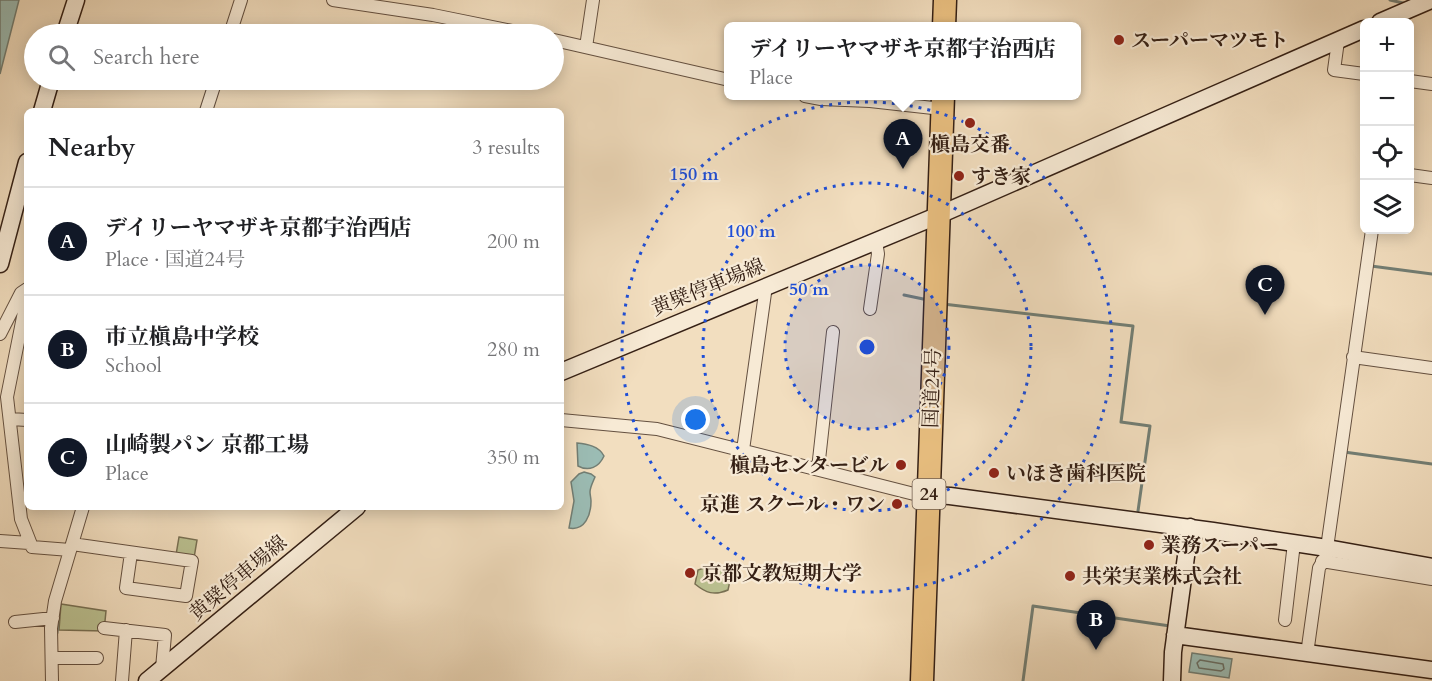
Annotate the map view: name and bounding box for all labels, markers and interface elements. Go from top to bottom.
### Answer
map controls [1360,18,1414,234]
button: + [1360,18,1414,72]
popup [724,22,1081,100]
search box [24,24,564,90]
place label: スーパーマツモト [1131,27,1288,54]
marker: スーパーマツモト [1112,33,1126,47]
text: デイリーヤマザキ京都宇治西店 [749,34,1056,64]
icon: search [45,41,78,74]
text: Search here [93,42,200,72]
text: Place [749,64,793,91]
button: − [1360,72,1414,126]
marker: 槇島交番 [963,116,977,130]
pin: A [884,120,922,169]
button: locate [1360,126,1414,180]
text: Nearby [48,130,136,165]
place label: 槇島交番 [930,131,1010,158]
text: 3 results [472,134,540,161]
text: 150 m [669,162,719,187]
place label: すき家 [971,163,1031,190]
marker: すき家 [952,169,966,183]
button: layers [1360,180,1414,234]
text: デイリーヤマザキ京都宇治西店 [105,213,411,243]
text: 100 m [726,219,776,244]
text: A [60,228,75,255]
text: 200 m [487,228,540,255]
text: Place · 国道24号 [105,246,245,273]
street label: 黄檗停車場線 [647,252,769,322]
pin: C [1246,266,1284,315]
text: 50 m [789,277,829,302]
text: 市立槇島中学校 [105,322,259,352]
text: B [60,336,75,363]
text: 280 m [487,336,540,363]
centre of rings [857,337,877,357]
street label: 国道24号 [917,347,947,429]
text: School [105,352,162,379]
your location [681,405,710,434]
text: 山崎製パン 京都工場 [105,430,309,460]
text: C [60,444,75,471]
text: 350 m [487,444,540,471]
place label: 槇島センタービル [730,452,889,479]
marker: 槇島センタービル [894,458,908,472]
text: Place [105,460,149,487]
place label: いほき歯科医院 [1006,460,1146,487]
marker: いほき歯科医院 [987,466,1001,480]
road number: 24 [912,479,946,509]
place label: 京進 スクール・ワン [700,491,885,518]
marker: 京進 スクール・ワン [890,497,904,511]
street label: 黄檗停車場線 [183,529,293,627]
place label: 業務スーパー [1161,532,1279,559]
marker: 業務スーパー [1142,538,1156,552]
place label: 京都文教短期大学 [702,560,862,587]
place label: 共栄実業株式会社 [1082,563,1242,590]
marker: 京都文教短期大学 [683,566,697,580]
marker: 共栄実業株式会社 [1063,569,1077,583]
pin: B [1076,600,1116,650]

